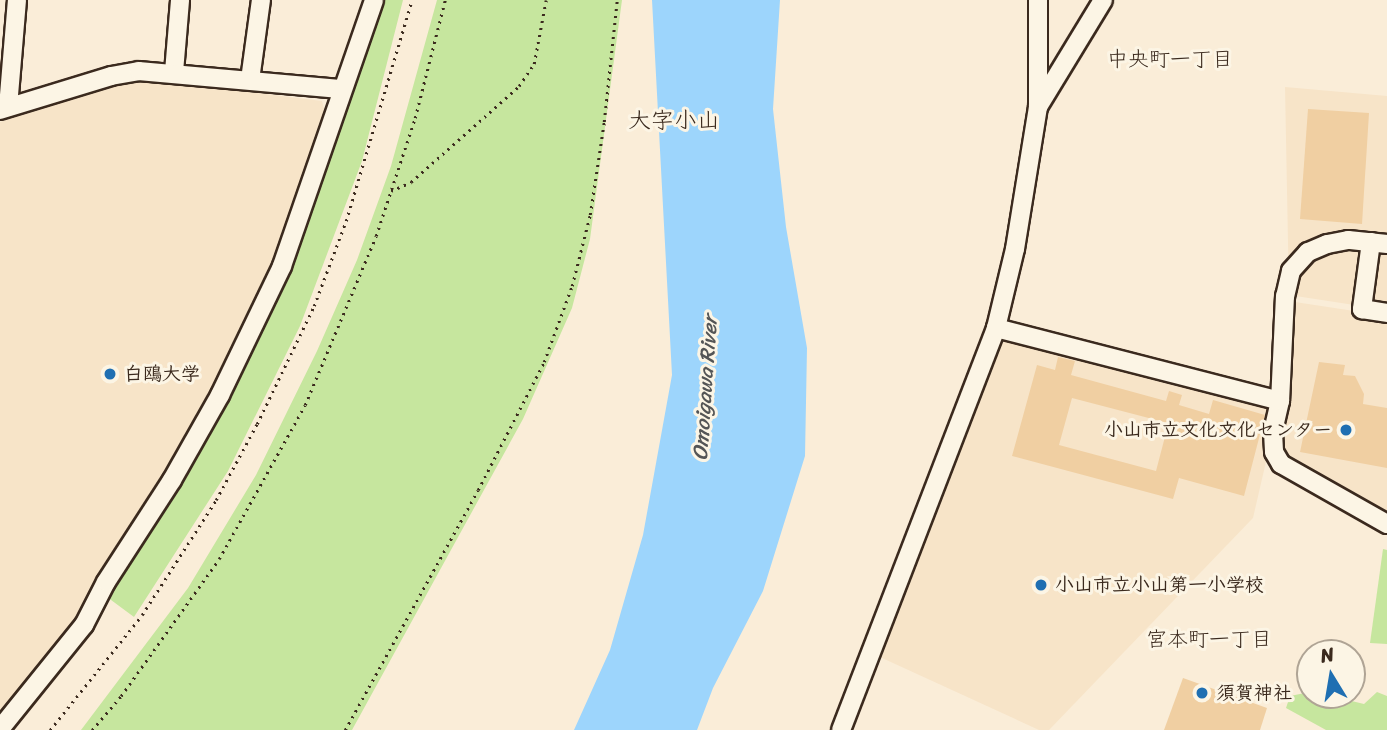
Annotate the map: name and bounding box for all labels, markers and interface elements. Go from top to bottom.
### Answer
district label: 中央町一丁目 [1107,46,1233,72]
district label: 大字小山 [628,107,720,135]
water label: Omoigawa River [687,315,723,461]
place label: 白鴎大学 [124,363,200,385]
marker: 白鴎大学 [102,366,118,382]
place label: 小山市立文化文化センター [1104,419,1332,441]
marker: 小山市立文化文化センター [1338,422,1354,438]
place label: 小山市立小山第一小学校 [1055,574,1264,596]
marker: 小山市立小山第一小学校 [1033,577,1049,593]
district label: 宮本町一丁目 [1146,626,1272,652]
text: N [1318,637,1337,672]
north arrow [1296,639,1366,709]
place label: 須賀神社 [1216,682,1292,704]
marker: 須賀神社 [1194,685,1210,701]

